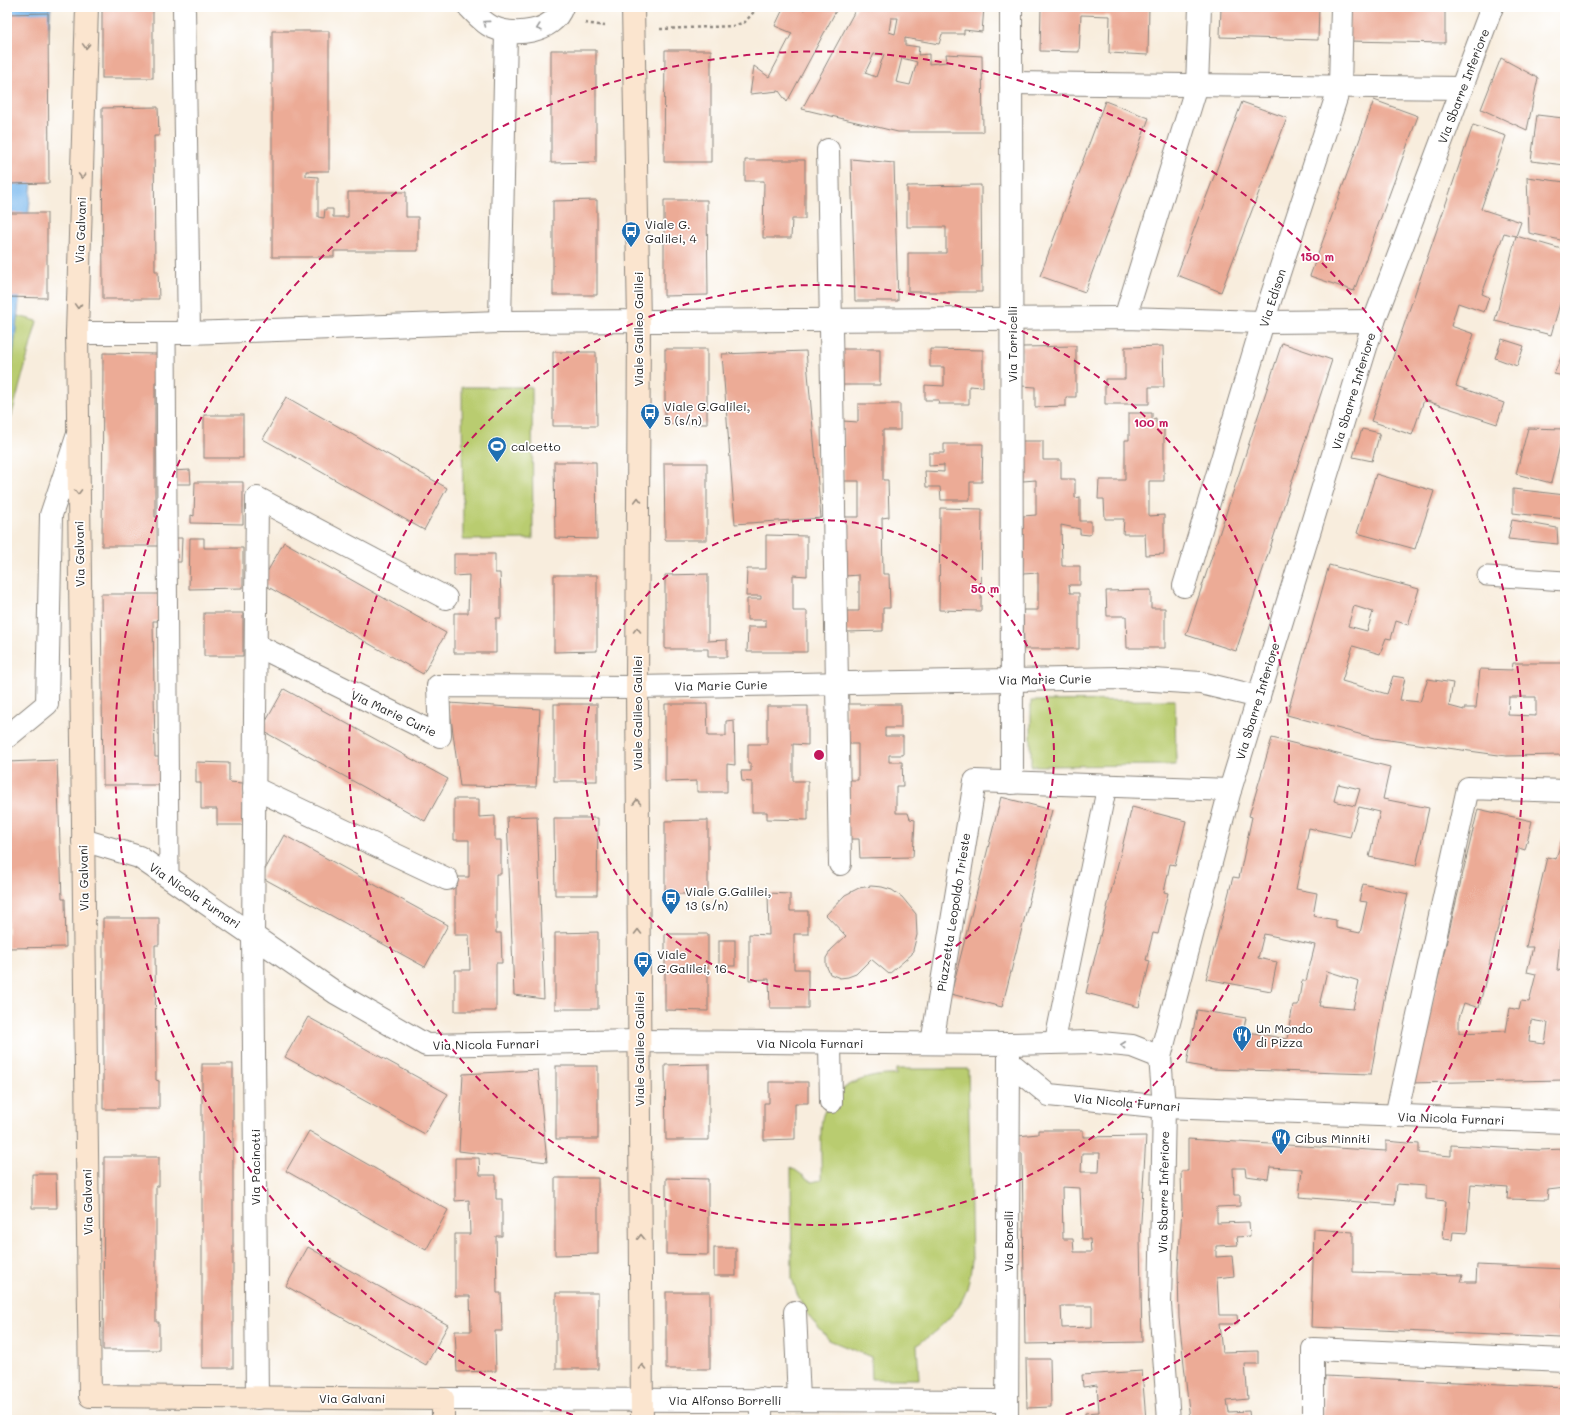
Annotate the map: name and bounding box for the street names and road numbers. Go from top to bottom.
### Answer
street label: Via Sbarre Inferiore [1434,26,1492,146]
street label: Via Galvani [71,197,89,263]
street label: Via Edison [1255,267,1289,329]
street label: Viale Galileo Galilei [630,272,646,386]
street label: Via Torricelli [1004,306,1020,382]
street label: Via Sbarre Inferiore [1327,330,1379,452]
street label: Via Galvani [70,521,88,587]
street label: Via Sbarre Inferiore [1231,640,1283,762]
street label: Viale Galileo Galilei [629,656,645,770]
street label: Via Marie Curie [998,670,1092,688]
street label: Via Marie Curie [674,676,768,694]
street label: Via Marie Curie [348,686,440,740]
street label: Piazzetta Leopoldo Trieste [933,832,973,992]
street label: Via Galvani [74,845,92,911]
street label: Via Nicola Furnari [146,858,244,932]
street label: Viale Galileo Galilei [631,992,647,1106]
street label: Via Nicola Furnari [432,1035,540,1053]
street label: Via Nicola Furnari [757,1035,863,1051]
street label: Via Nicola Furnari [1073,1089,1181,1115]
street label: Via Nicola Furnari [1397,1108,1505,1128]
street label: Via Pacinotti [247,1129,263,1205]
street label: Via Sbarre Inferiore [1154,1131,1172,1253]
street label: Via Galvani [78,1169,96,1235]
street label: Via Bonelli [1000,1210,1016,1272]
street label: Via Galvani [319,1390,385,1406]
street label: Via Alfonso Borrelli [669,1392,781,1408]

